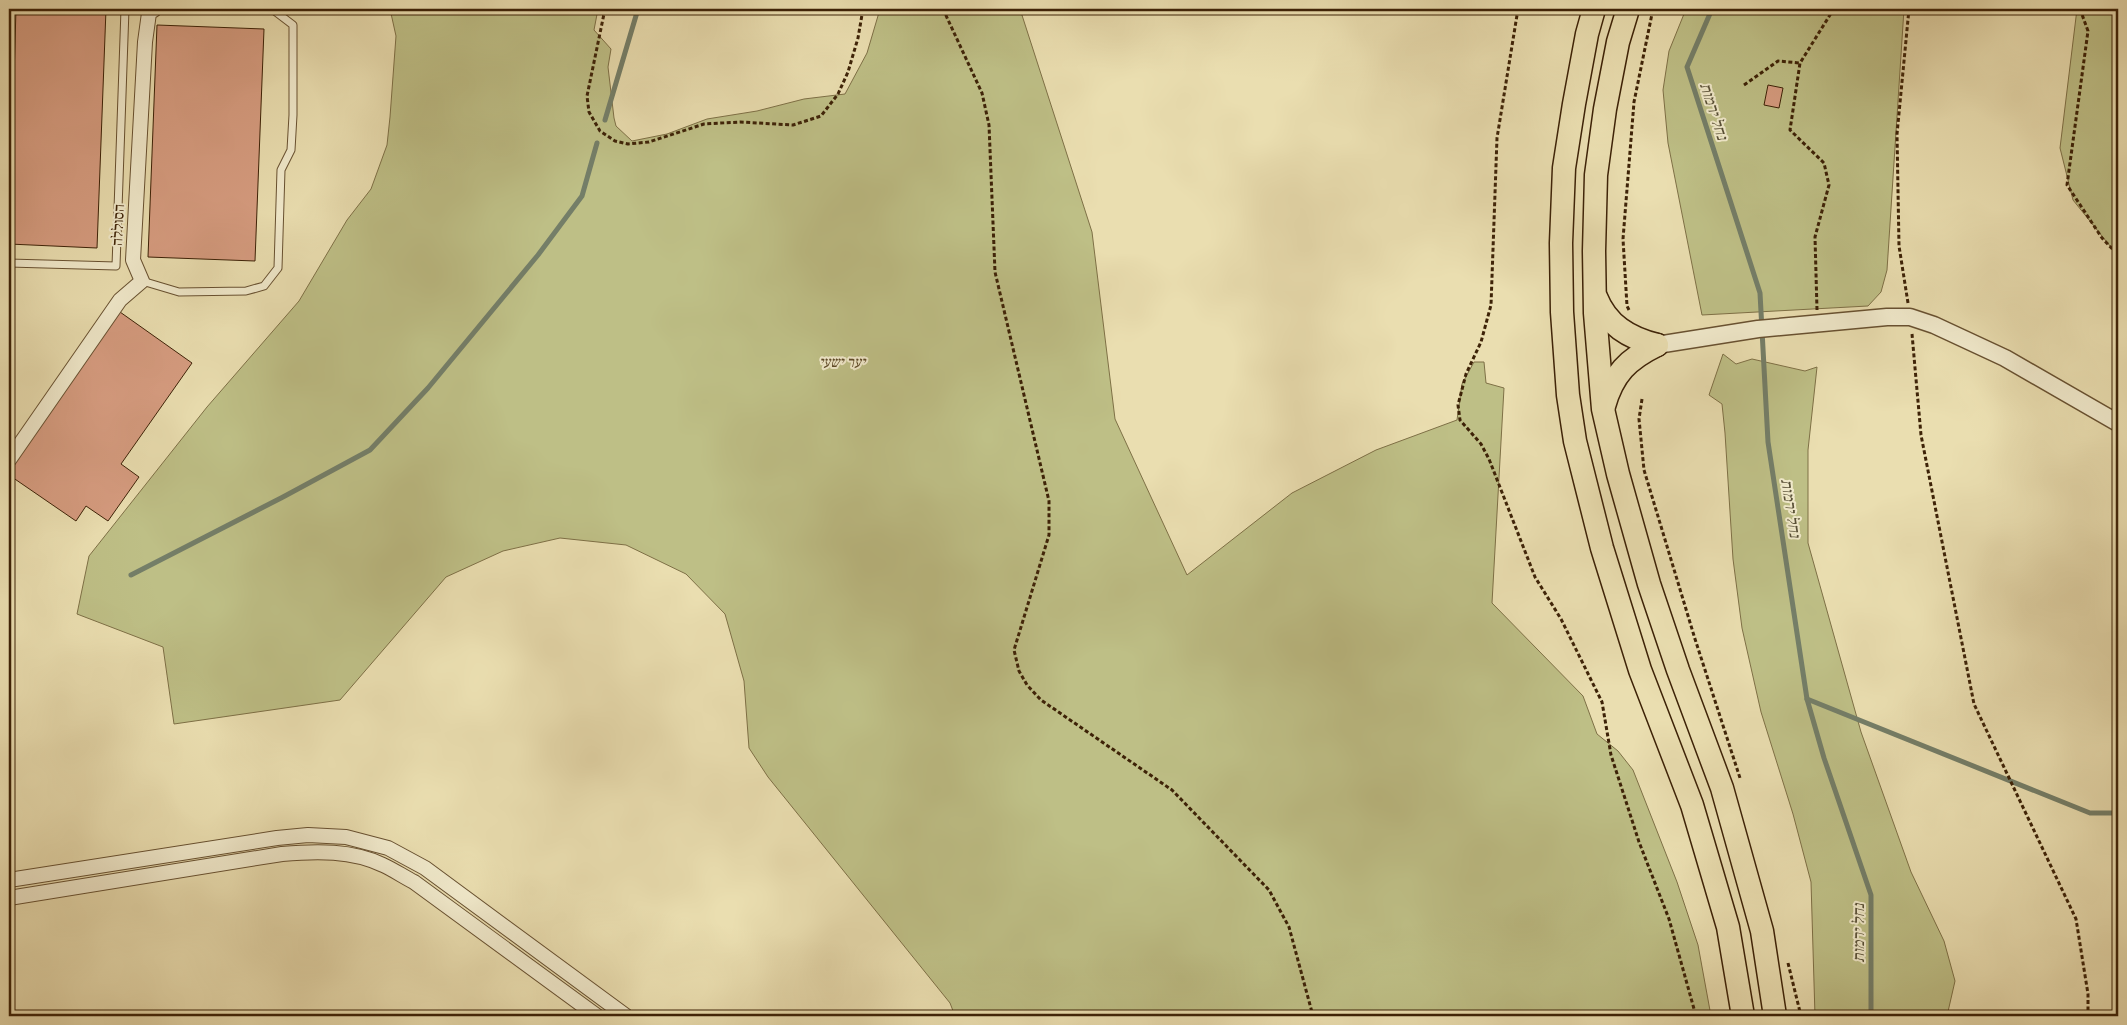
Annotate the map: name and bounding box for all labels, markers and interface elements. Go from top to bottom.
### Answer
water label: נחל ירמות [1696,80,1733,144]
street label: הסוללה [108,203,128,247]
park label: יער ישעי [819,353,867,371]
water label: נחל ירמות [1777,477,1805,540]
water label: נחל ירמות [1849,902,1868,962]

